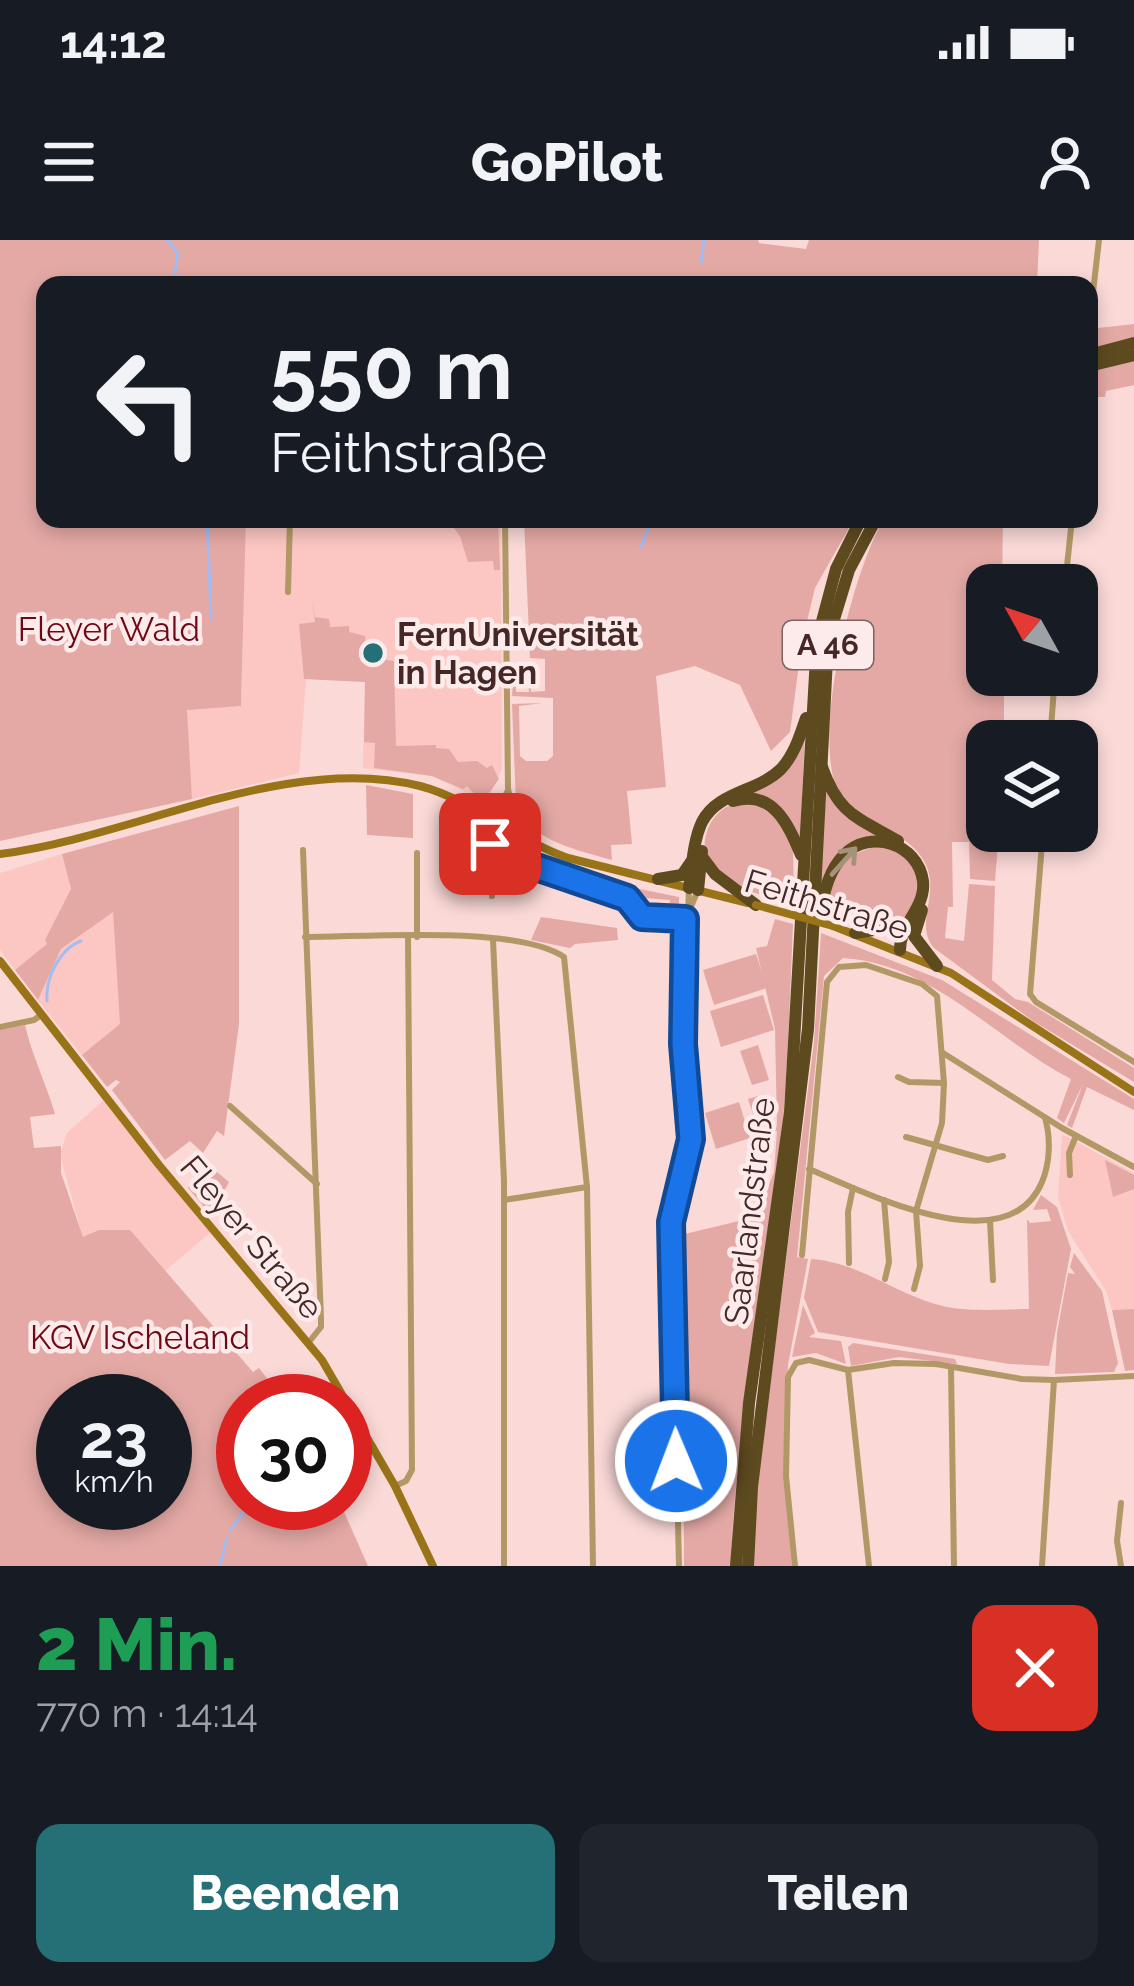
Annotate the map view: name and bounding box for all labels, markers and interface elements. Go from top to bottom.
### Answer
text: 14:12 [60,16,167,69]
icon: menu [36,129,102,195]
icon: person [1032,129,1098,195]
text: GoPilot [471,130,663,194]
text: 550 m [270,320,513,419]
icon: left [72,324,228,480]
text: Feithstraße [270,421,547,485]
north arrow [966,564,1098,696]
map controls [966,564,1098,852]
park label: Fleyer Wald [18,610,200,649]
place label: FernUniversität in Hagen [397,615,639,692]
road number: A 46 [783,621,873,669]
marker: FernUniversität in Hagen [360,640,386,666]
button: layers [966,720,1098,852]
pin [439,793,541,895]
icon: arrive [457,811,523,877]
one-way arrow [829,847,858,877]
street label: Feithstraße [740,861,913,948]
street label: Saarlandstraße [716,1095,783,1327]
street label: Fleyer Straße [172,1148,331,1327]
park label: KGV Ischeland [30,1318,250,1357]
speed limit sign: 30 [216,1374,372,1530]
position arrow [613,1398,739,1524]
text: 23 [80,1402,148,1472]
text: km/h [74,1464,154,1499]
text: 2 Min. [36,1602,237,1687]
button: close [972,1605,1098,1731]
text: 770 m · 14:14 [36,1690,258,1736]
button: Beenden [36,1824,555,1962]
button: Teilen [579,1824,1098,1962]

